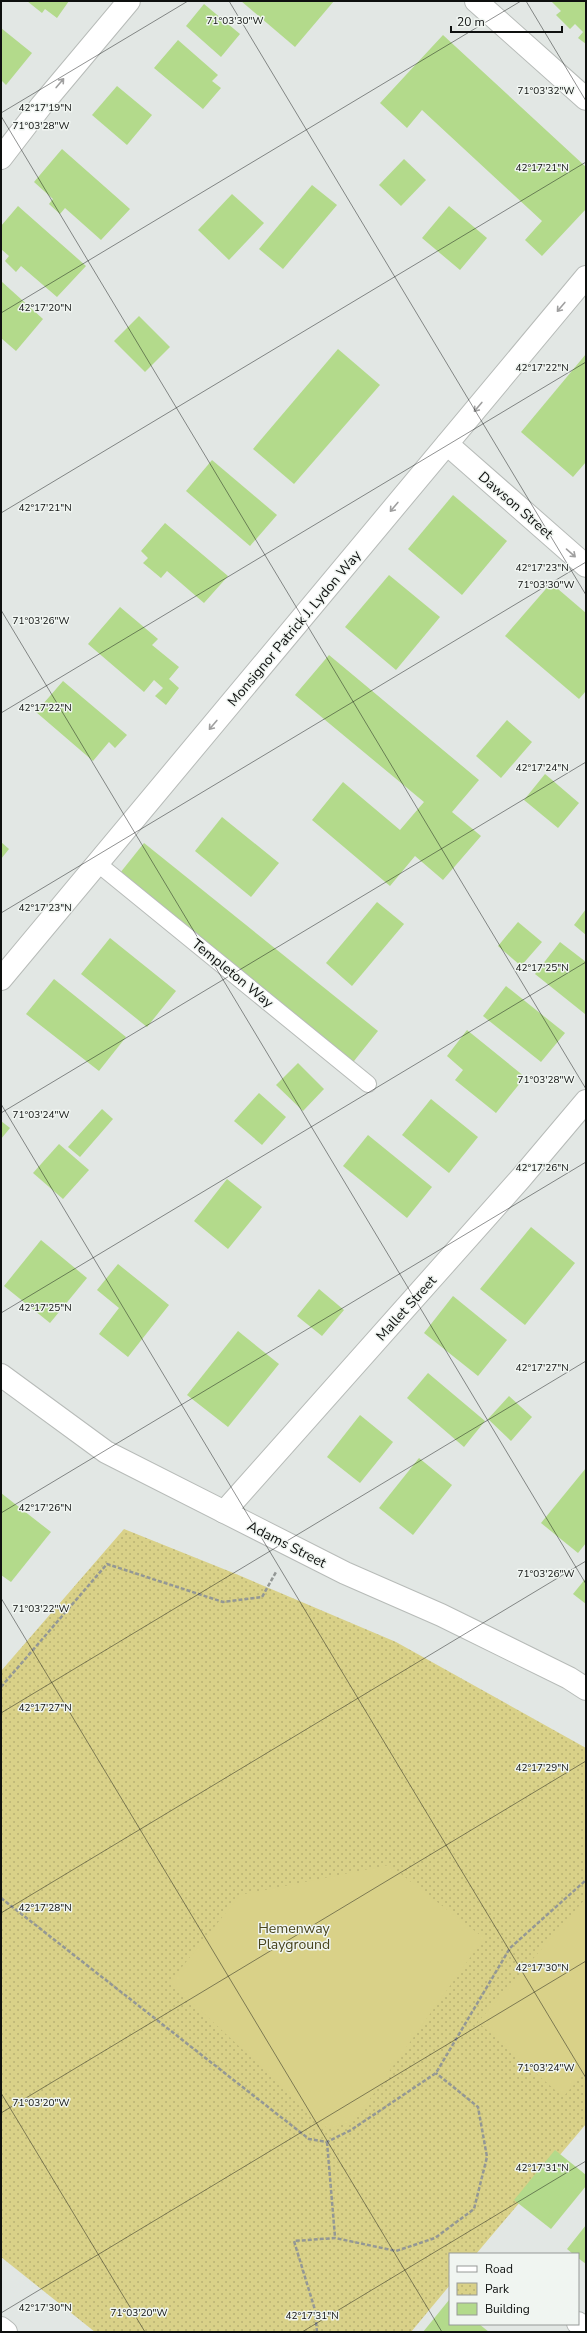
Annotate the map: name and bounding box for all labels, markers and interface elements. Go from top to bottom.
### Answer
scale bar [451,8,562,34]
text: 71°03'30"W [207,14,263,28]
text: 20 m [457,14,485,30]
one-way arrow [55,78,64,89]
text: 71°03'32"W [518,84,574,98]
text: 42°17'19"N [18,101,72,115]
text: 71°03'28"W [13,119,69,133]
text: 42°17'21"N [515,161,569,175]
text: 42°17'20"N [18,301,72,315]
one-way arrow [557,302,565,313]
text: 42°17'22"N [515,361,569,375]
one-way arrow [473,402,482,412]
street label: Dawson Street [474,467,557,543]
text: 42°17'21"N [18,501,72,515]
one-way arrow [390,502,399,512]
street label: Monsignor Patrick J. Lydon Way [223,546,366,710]
one-way arrow [566,548,576,557]
text: 42°17'23"N [515,561,569,575]
text: 71°03'30"W [518,578,574,592]
text: 71°03'26"W [13,614,69,628]
text: 42°17'22"N [18,701,72,715]
one-way arrow [208,720,217,730]
text: 42°17'24"N [515,761,569,775]
text: 42°17'23"N [18,901,72,915]
street label: Templeton Way [188,935,278,1013]
text: 42°17'25"N [515,961,569,975]
text: 71°03'28"W [518,1073,574,1087]
text: 71°03'24"W [13,1108,69,1122]
text: 42°17'26"N [515,1161,569,1175]
street label: Mallet Street [372,1272,441,1345]
text: 42°17'25"N [18,1301,72,1315]
text: 42°17'27"N [515,1361,569,1375]
text: 42°17'26"N [18,1501,72,1515]
street label: Adams Street [244,1516,330,1573]
text: 71°03'26"W [518,1567,574,1581]
text: 71°03'22"W [13,1602,69,1616]
text: 42°17'27"N [18,1701,72,1715]
text: 42°17'29"N [515,1761,569,1775]
text: 42°17'28"N [18,1901,72,1915]
park label: Hemenway Playground [258,1919,331,1954]
text: 42°17'30"N [515,1961,569,1975]
text: 71°03'24"W [518,2061,574,2075]
text: 71°03'20"W [13,2096,69,2110]
text: 42°17'31"N [515,2161,569,2175]
legend [449,2253,579,2325]
text: Road [485,2261,513,2277]
text: Park [485,2281,510,2297]
text: 42°17'30"N [18,2301,72,2315]
text: Building [485,2301,530,2317]
text: 71°03'20"W [111,2306,167,2320]
text: 42°17'31"N [285,2309,339,2323]

